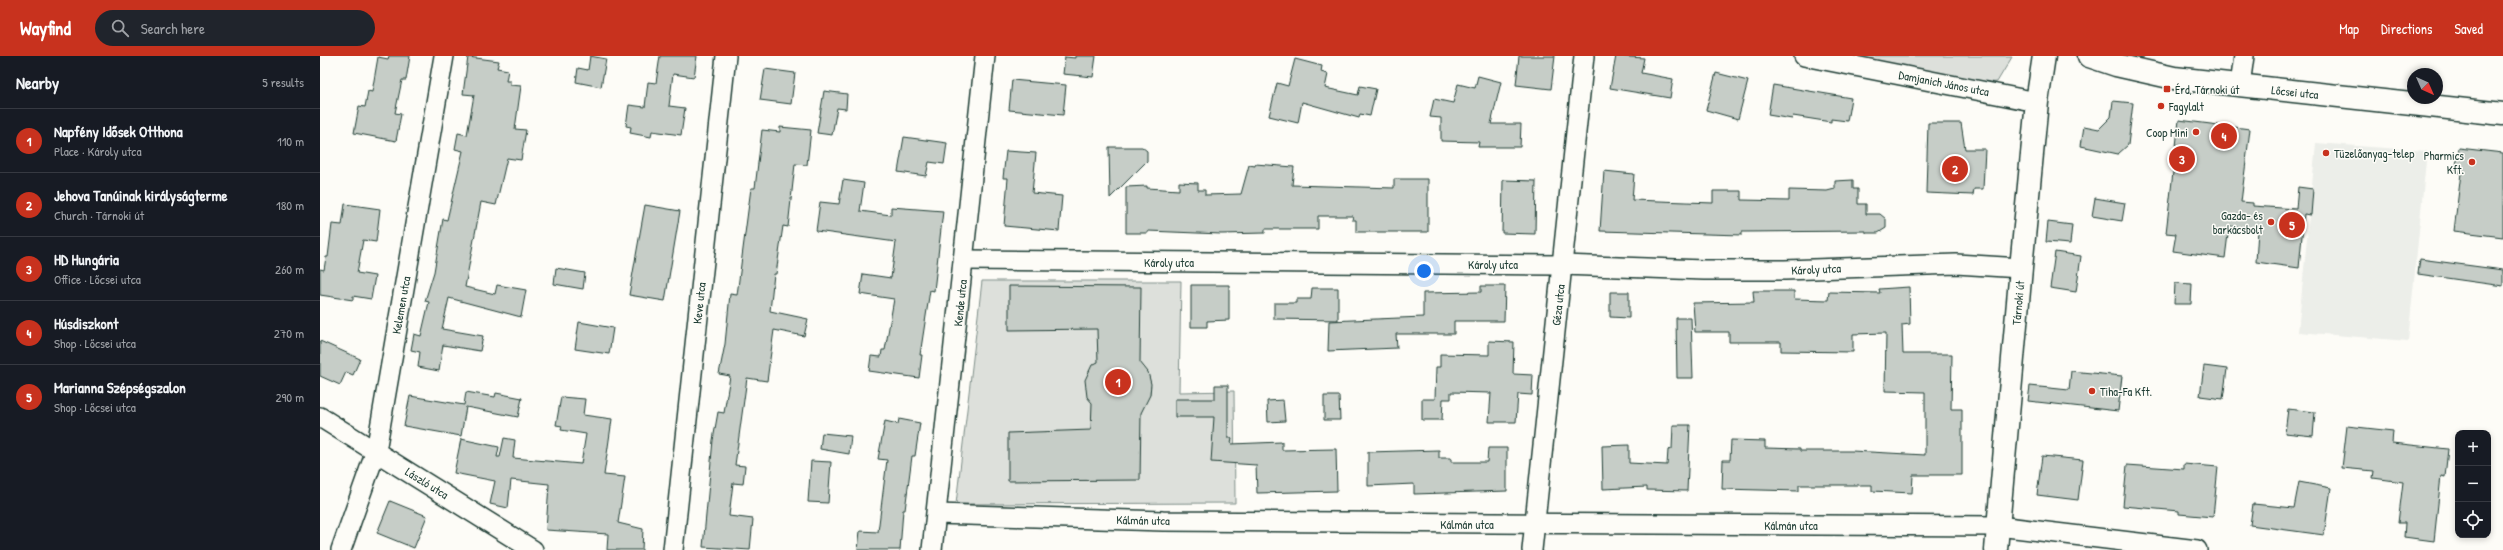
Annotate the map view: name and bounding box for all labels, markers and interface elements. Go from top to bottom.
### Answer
search box [95,10,375,46]
text: Wayfind [20,15,71,41]
icon: search [109,17,131,39]
text: Search here [141,18,205,39]
text: Map [2339,19,2359,38]
text: Directions [2381,19,2432,38]
text: Saved [2454,19,2483,38]
street label: Damjanich János utca [1897,66,1991,100]
north arrow [2407,68,2443,104]
text: Nearby [16,71,59,94]
text: 5 results [262,73,304,91]
place label: Érd, Tárnoki út [2175,81,2240,98]
street label: Lőcsei utca [2271,81,2320,103]
marker: Érd, Tárnoki út [2162,84,2172,94]
place label: Fagylalt [2168,98,2205,115]
marker: Fagylalt [2156,101,2166,111]
text: Napfény Idősek Otthona [54,121,183,142]
pin: 4 [2211,121,2237,151]
place label: Coop Mini [2146,124,2188,141]
marker: Coop Mini [2191,127,2201,137]
text: 1 [27,132,31,150]
text: 110 m [277,132,304,150]
text: Place · Károly utca [54,142,142,160]
pin: 3 [2169,144,2195,174]
place label: Tüzelőanyag-telep [2334,145,2414,162]
place label: Pharmics Kft. [2424,147,2464,178]
marker: Tüzelőanyag-telep [2321,148,2331,158]
pin: 2 [1942,154,1968,184]
marker: Pharmics Kft. [2467,157,2477,167]
text: Jehova Tanúinak királyságterme [54,185,228,206]
text: 2 [26,196,32,214]
text: 180 m [276,196,304,214]
text: Church · Tárnoki út [54,206,144,224]
place label: Gazda- és barkácsbolt [2213,207,2264,238]
pin: 5 [2279,210,2305,240]
marker: Gazda- és barkácsbolt [2266,217,2276,227]
text: HD Hungária [54,249,119,270]
street label: Károly utca [1144,254,1194,271]
street label: Károly utca [1468,256,1518,273]
street label: Károly utca [1791,259,1842,279]
text: 3 [26,260,32,278]
text: 260 m [275,260,304,278]
your location [1414,261,1434,281]
text: Office · Lőcsei utca [54,270,141,288]
street label: Kelemen utca [388,274,414,335]
street label: Kende utca [949,278,971,327]
street label: Tárnoki út [2008,279,2028,326]
street label: Keve utca [688,281,710,325]
street label: Géza utca [1547,283,1569,326]
text: Húsdiszkont [54,313,118,334]
text: 4 [27,324,31,342]
text: 270 m [274,324,304,342]
text: Shop · Lőcsei utca [54,334,136,352]
pin: 1 [1105,367,1131,397]
text: Marianna Szépségszalon [54,377,186,398]
place label: Tiha-Fa Kft. [2100,383,2152,400]
marker: Tiha-Fa Kft. [2087,386,2097,396]
text: 5 [26,388,32,406]
text: 290 m [275,388,304,406]
text: Shop · Lőcsei utca [54,398,136,416]
map controls [2455,430,2491,538]
button: + [2455,430,2491,466]
street label: László utca [402,463,452,503]
button: − [2455,466,2491,502]
button: locate [2455,502,2491,538]
street label: Kálmán utca [1116,511,1170,529]
street label: Kálmán utca [1440,516,1494,533]
street label: Kálmán utca [1764,517,1818,534]

